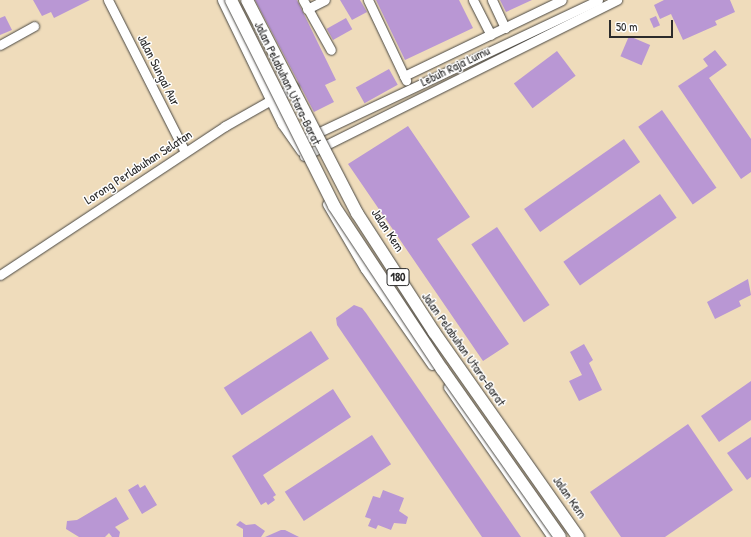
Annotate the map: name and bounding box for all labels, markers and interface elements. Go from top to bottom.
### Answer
scale bar [611,12,675,38]
text: 50 m [616,18,637,35]
street label: Jalan Pelabuhan Utara-Barat [251,19,325,147]
street label: Jalan Sungai Aur [134,32,184,108]
street label: Lebuh Raja Lumu [418,42,492,90]
street label: Lorong Perlabuhan Selatan [81,126,195,208]
street label: Jalan Kem [368,206,408,254]
road number: 180 [386,267,410,287]
street label: Jalan Pelabuhan Utara-Barat [419,289,509,409]
street label: Jalan Kem [550,473,590,521]

